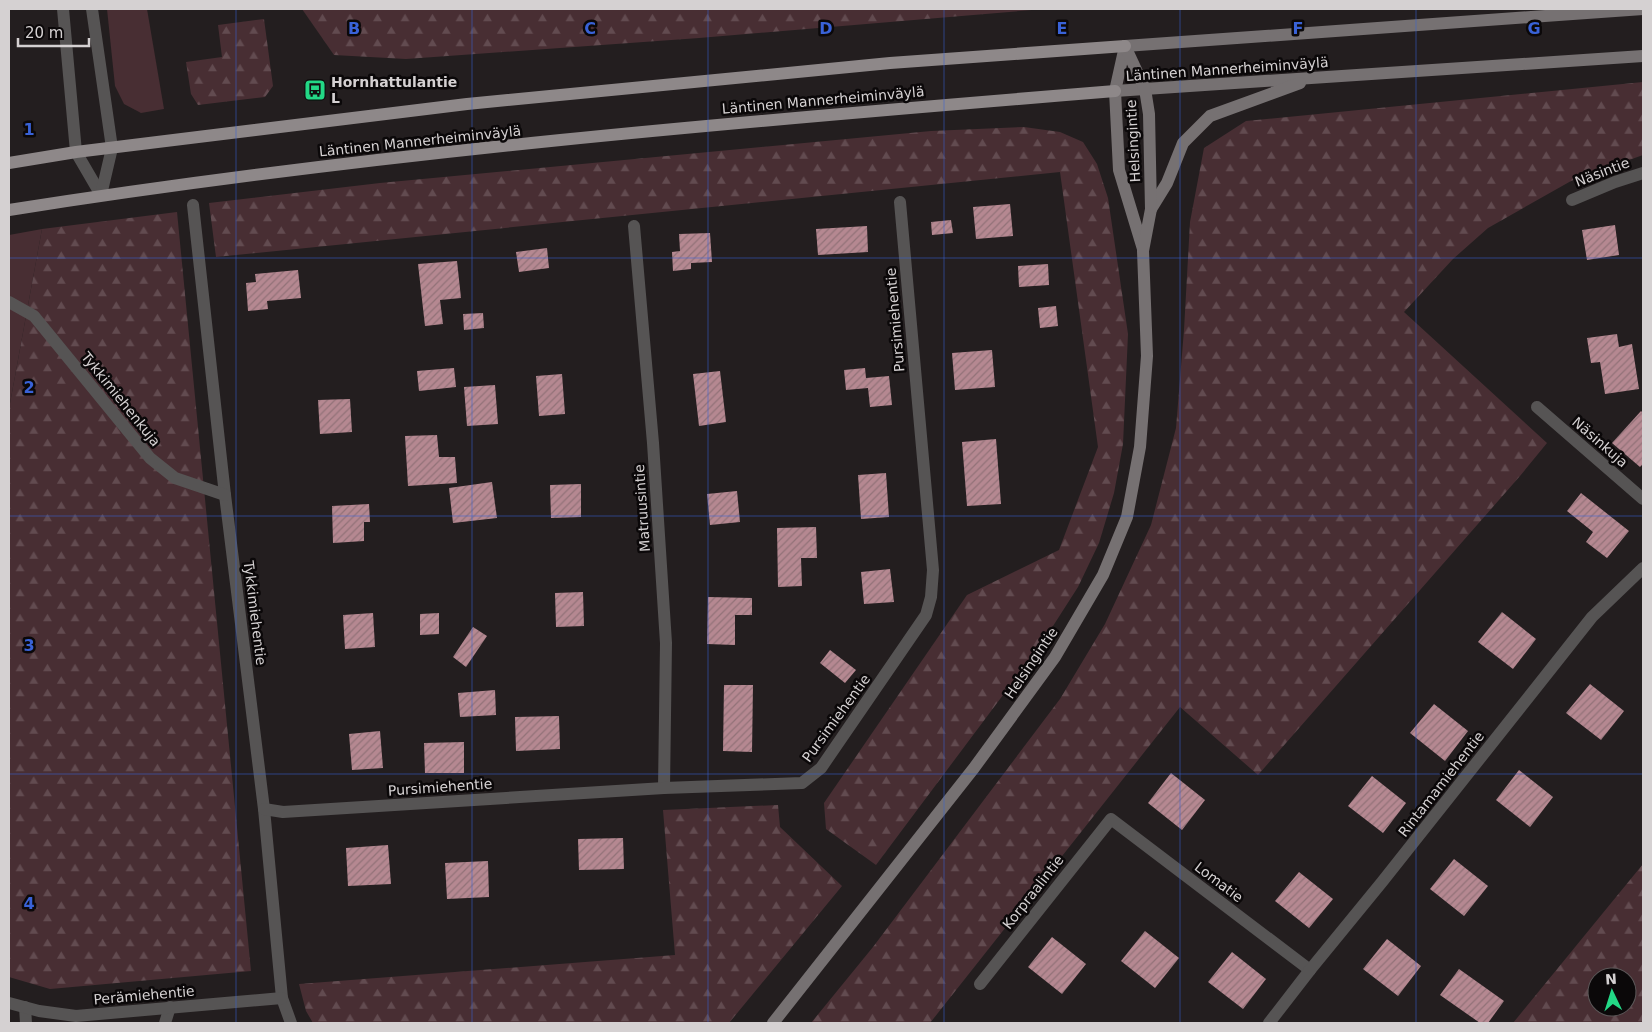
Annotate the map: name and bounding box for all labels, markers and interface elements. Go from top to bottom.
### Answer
scale bar [18,15,89,47]
text: B [348,19,360,38]
text: C [584,19,596,38]
text: D [819,19,833,38]
text: E [1057,19,1067,38]
text: F [1293,19,1303,38]
text: G [1527,19,1541,38]
text: 20 m [25,24,63,42]
street label: Läntinen Mannerheiminväylä [1125,54,1329,84]
place label: Hornhattulantie L [331,74,457,106]
bus stop icon: Hornhattulantie L [303,78,327,102]
street label: Läntinen Mannerheiminväylä [721,83,925,117]
street label: Helsingintie [1123,99,1143,183]
text: 1 [23,120,35,139]
street label: Läntinen Mannerheiminväylä [318,122,522,160]
street label: Näsintie [1572,154,1632,190]
street label: Pursimiehentie [882,267,908,373]
street label: Tykkimiehenkuja [78,348,164,449]
text: 2 [23,378,35,397]
street label: Näsinkuja [1569,414,1631,470]
street label: Matruusintie [631,464,653,552]
street label: Tykkimiehentie [241,559,269,666]
street label: Helsingintie [1001,624,1061,702]
text: 3 [23,636,35,655]
street label: Pursimiehentie [799,671,873,765]
street label: Rintamamiehentie [1395,728,1487,840]
street label: Pursimiehentie [387,775,493,799]
street label: Korpraalintie [999,852,1067,932]
street label: Lomatie [1192,859,1246,905]
text: 4 [23,894,35,913]
north arrow [1587,967,1637,1017]
text: N [1605,971,1617,987]
street label: Perämiehentie [93,983,195,1007]

